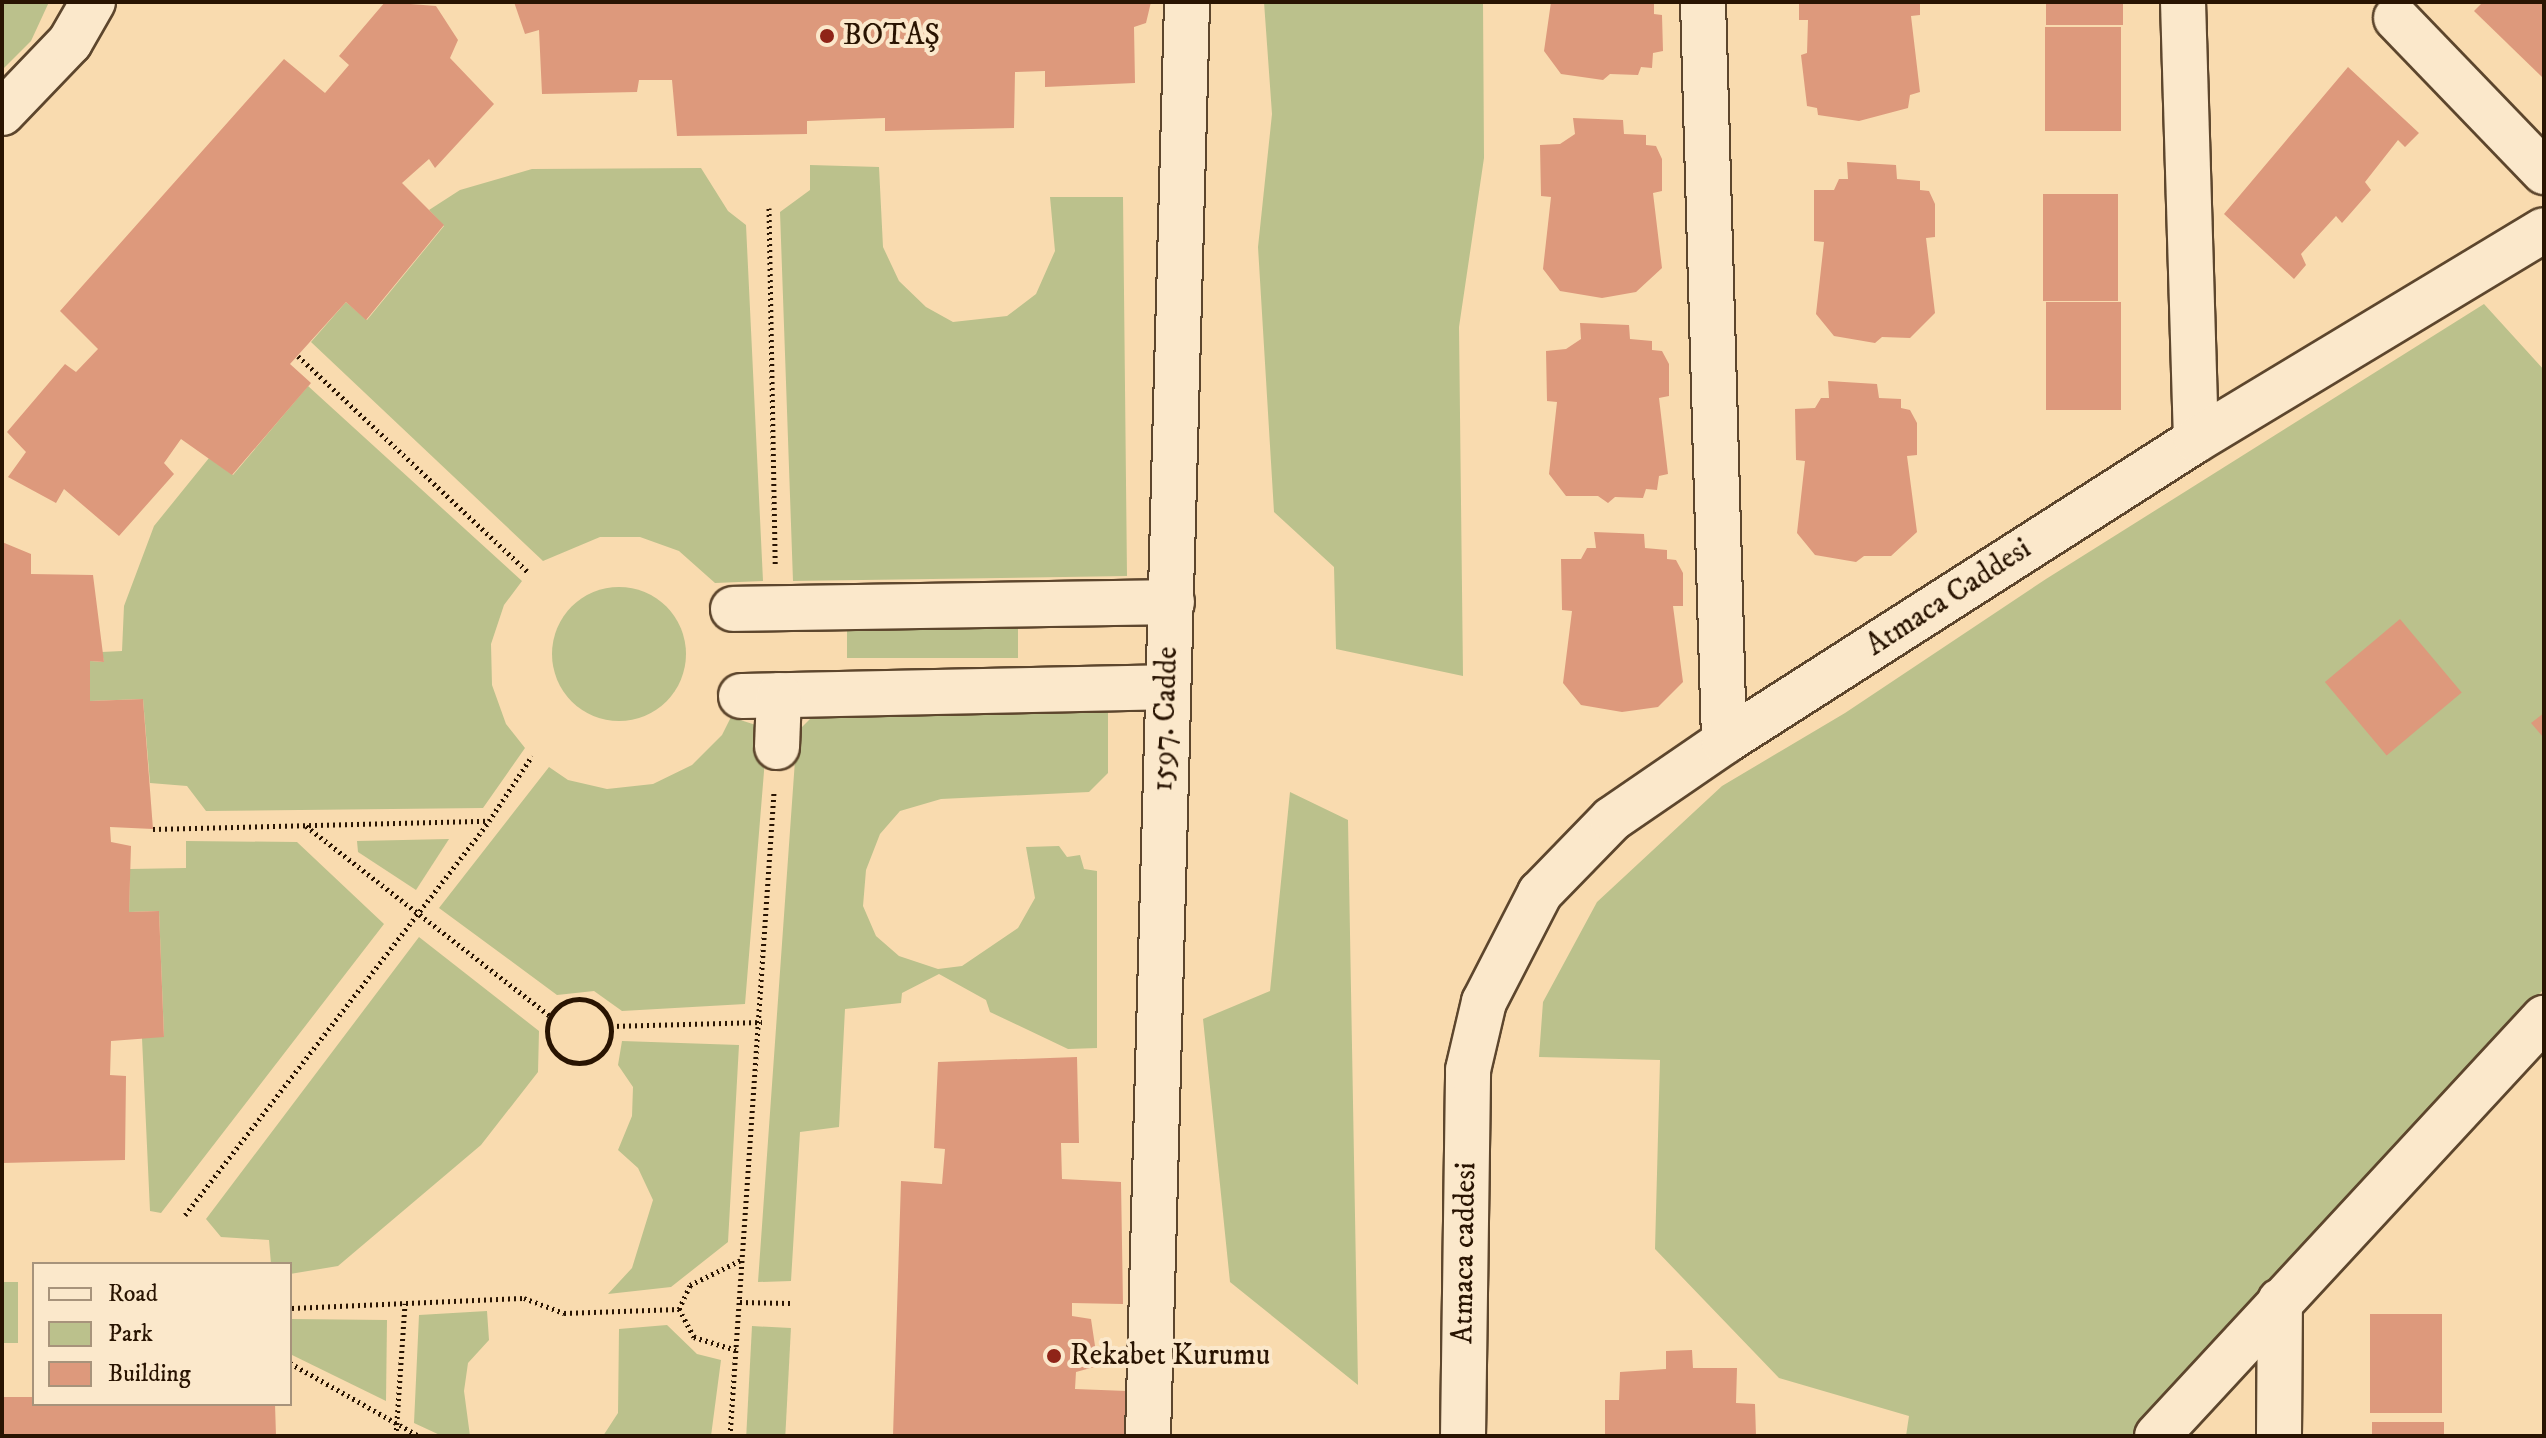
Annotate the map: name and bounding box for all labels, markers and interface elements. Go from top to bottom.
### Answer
place label: BOTAŞ [843,18,940,54]
marker: BOTAŞ [818,27,836,45]
street label: Atmaca Caddesi [1860,531,2038,665]
street label: 1597. Cadde [1145,646,1187,792]
street label: Atmaca caddesi [1445,1162,1485,1344]
legend [32,1262,292,1406]
text: Road [108,1279,158,1309]
text: Park [108,1319,153,1349]
place label: Rekabet Kurumu [1070,1338,1270,1374]
marker: Rekabet Kurumu [1045,1347,1063,1365]
text: Building [108,1359,191,1389]

